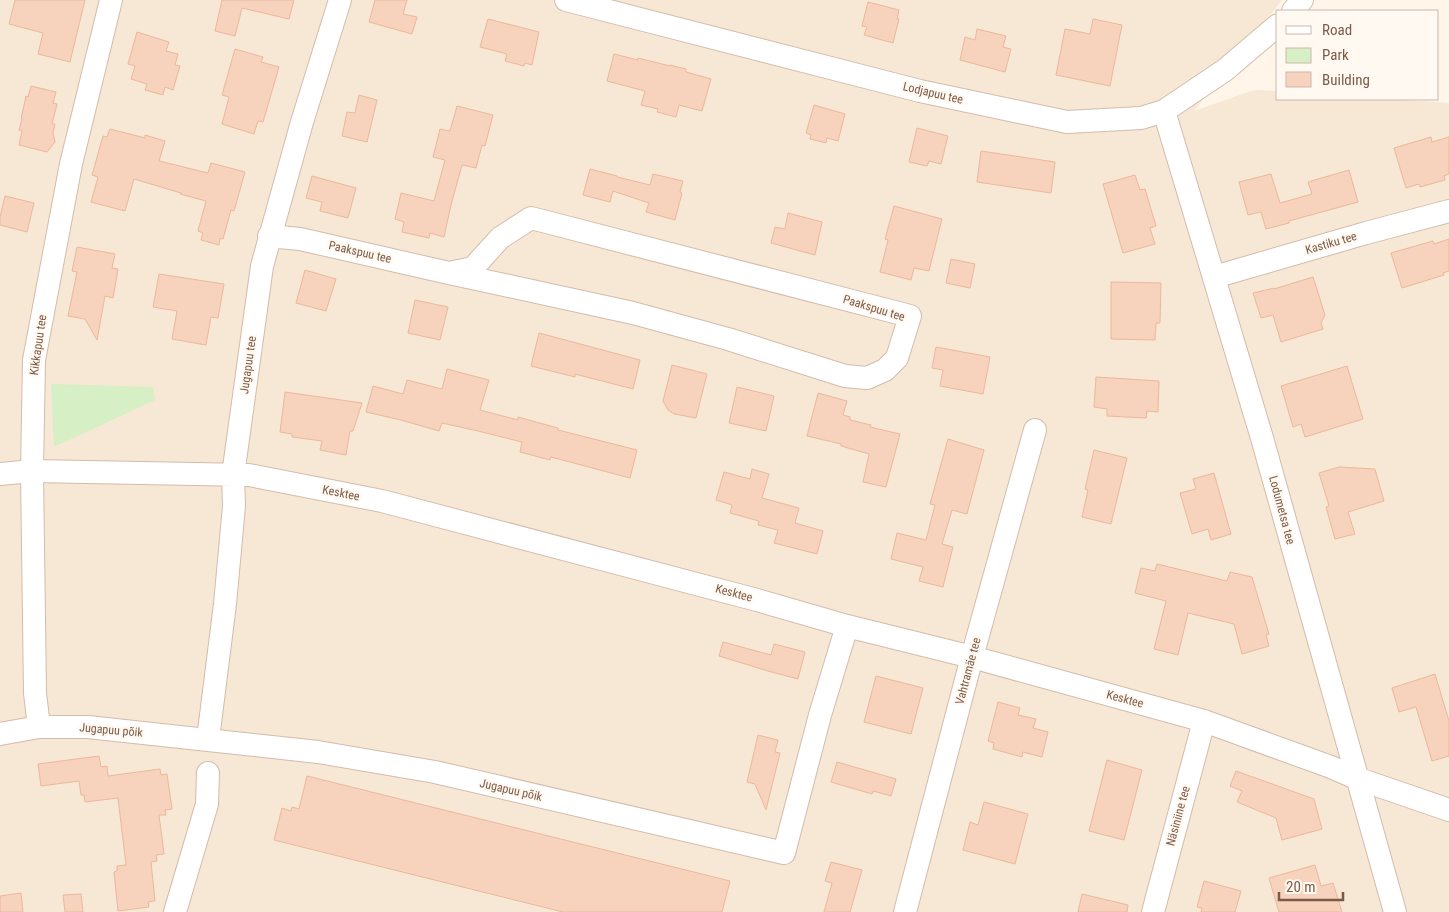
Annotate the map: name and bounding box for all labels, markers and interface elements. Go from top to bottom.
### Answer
legend [1276,10,1439,100]
text: Road [1322,21,1352,39]
text: Park [1322,46,1349,64]
text: Building [1322,71,1370,89]
street label: Lodjapuu tee [902,79,965,107]
street label: Kastiku tee [1304,229,1359,257]
street label: Paakspuu tee [327,238,393,266]
street label: Paakspuu tee [841,292,907,324]
street label: Kikkapuu tee [27,313,49,376]
street label: Jugapuu tee [237,335,259,395]
street label: Lodumetsa tee [1266,474,1298,546]
street label: Kesktee [321,483,361,504]
street label: Kesktee [714,581,754,605]
street label: Vahtramäe tee [952,636,984,706]
street label: Kesktee [1105,687,1145,711]
street label: Jugapuu põik [79,720,144,740]
street label: Jugapuu põik [478,776,544,804]
street label: Näsiniine tee [1163,784,1193,848]
scale bar [1279,870,1343,902]
text: 20 m [1286,878,1316,896]

